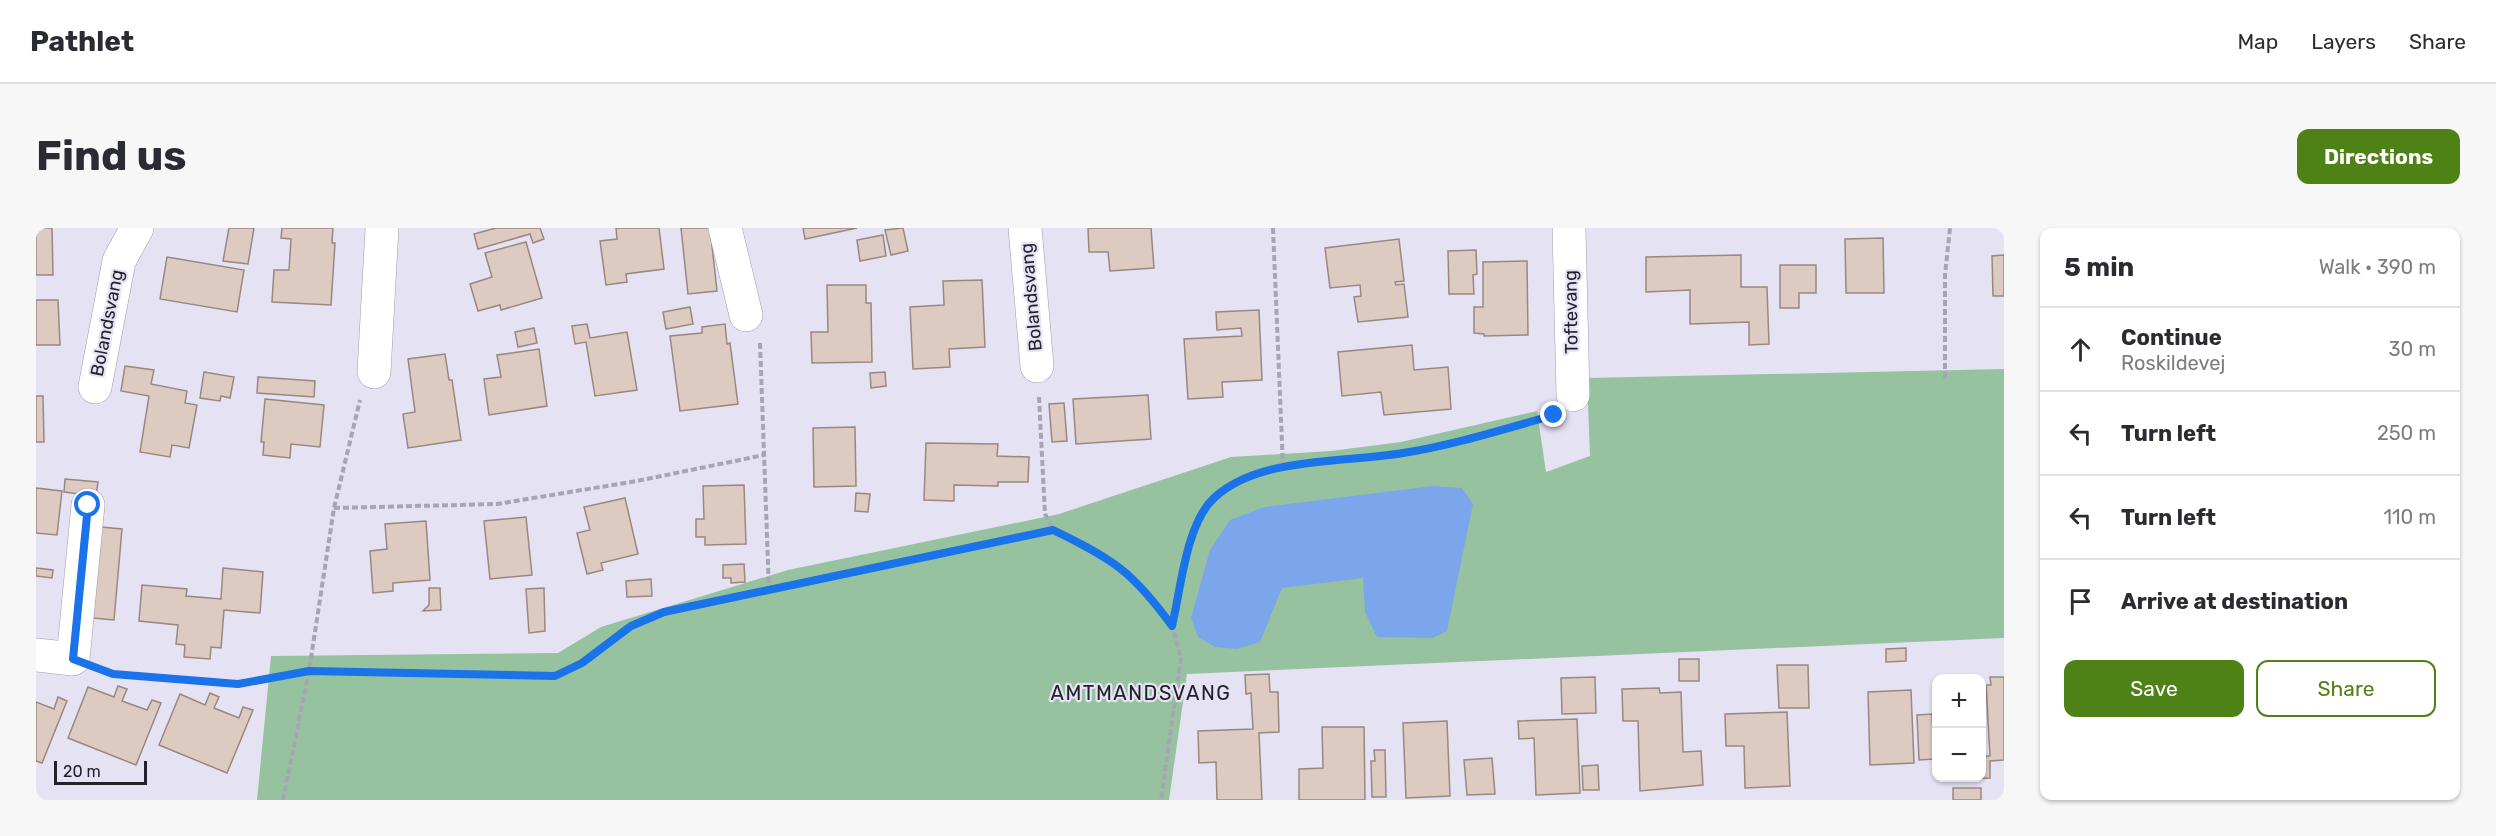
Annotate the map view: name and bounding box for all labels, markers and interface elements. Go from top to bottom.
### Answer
text: Pathlet [30,25,134,58]
text: Map [2237,29,2278,54]
text: Layers [2311,29,2376,54]
text: Share [2409,29,2466,54]
button: Directions [2297,129,2460,184]
text: Find us [36,131,187,181]
street label: Bolandsvang [1015,242,1047,352]
text: 5 min [2064,252,2134,283]
text: Walk · 390 m [2319,255,2436,279]
street label: Bolandsvang [86,268,128,378]
street label: Toftevang [1559,270,1583,354]
text: Continue [2121,324,2222,351]
icon: ahead [2064,333,2097,366]
text: 30 m [2389,337,2436,361]
text: Roskildevej [2121,351,2225,375]
route end [1540,401,1566,427]
icon: left [2064,417,2097,450]
text: Turn left [2121,420,2216,447]
text: 250 m [2377,421,2436,445]
route start [74,491,100,517]
icon: left [2064,501,2097,534]
text: Turn left [2121,504,2216,531]
text: 110 m [2384,505,2436,529]
icon: arrive [2064,585,2097,618]
text: Arrive at destination [2121,588,2348,615]
button: Save [2064,660,2244,717]
button: Share [2256,660,2436,717]
map controls [1932,674,1986,782]
button: + [1932,674,1986,728]
district label: AMTMANDSVANG [1051,681,1231,705]
button: − [1932,728,1986,782]
scale bar [54,758,147,786]
text: 20 m [63,762,101,781]

